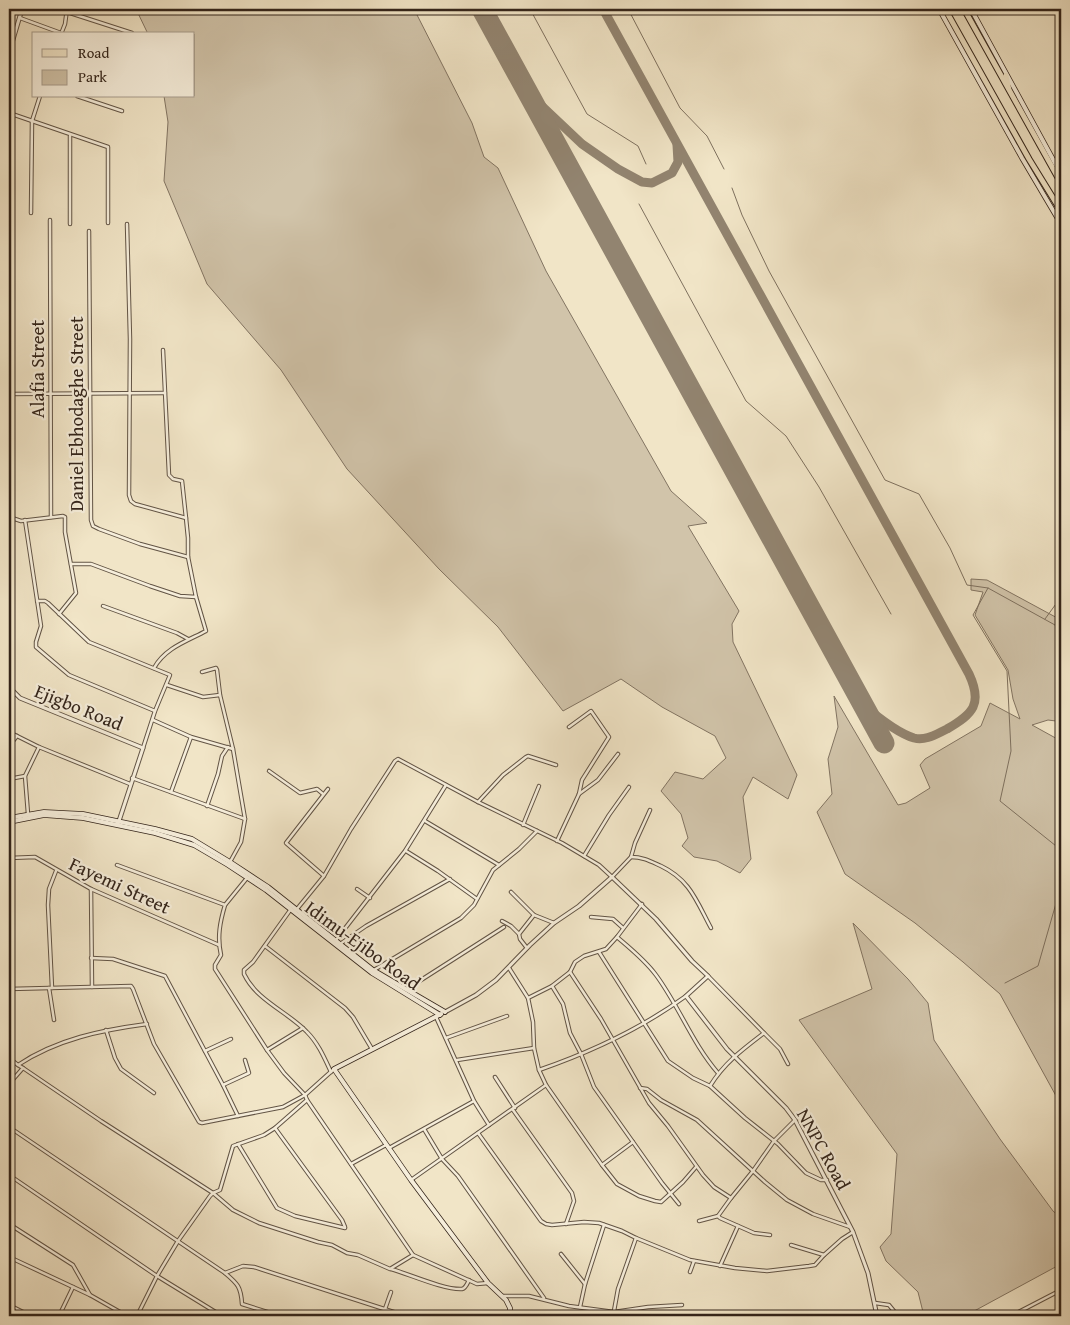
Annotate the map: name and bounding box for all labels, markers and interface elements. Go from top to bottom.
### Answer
legend [32,32,195,98]
text: Road [78,42,109,63]
text: Park [78,66,107,87]
street label: Daniel Ebhodaghe Street [62,316,90,512]
street label: Alafia Street [23,319,51,418]
street label: Ejigbo Road [31,677,128,738]
street label: Fayemi Street [65,849,175,921]
street label: Idimu-Ejibo Road [299,893,427,997]
street label: NNPC Road [790,1103,858,1196]

